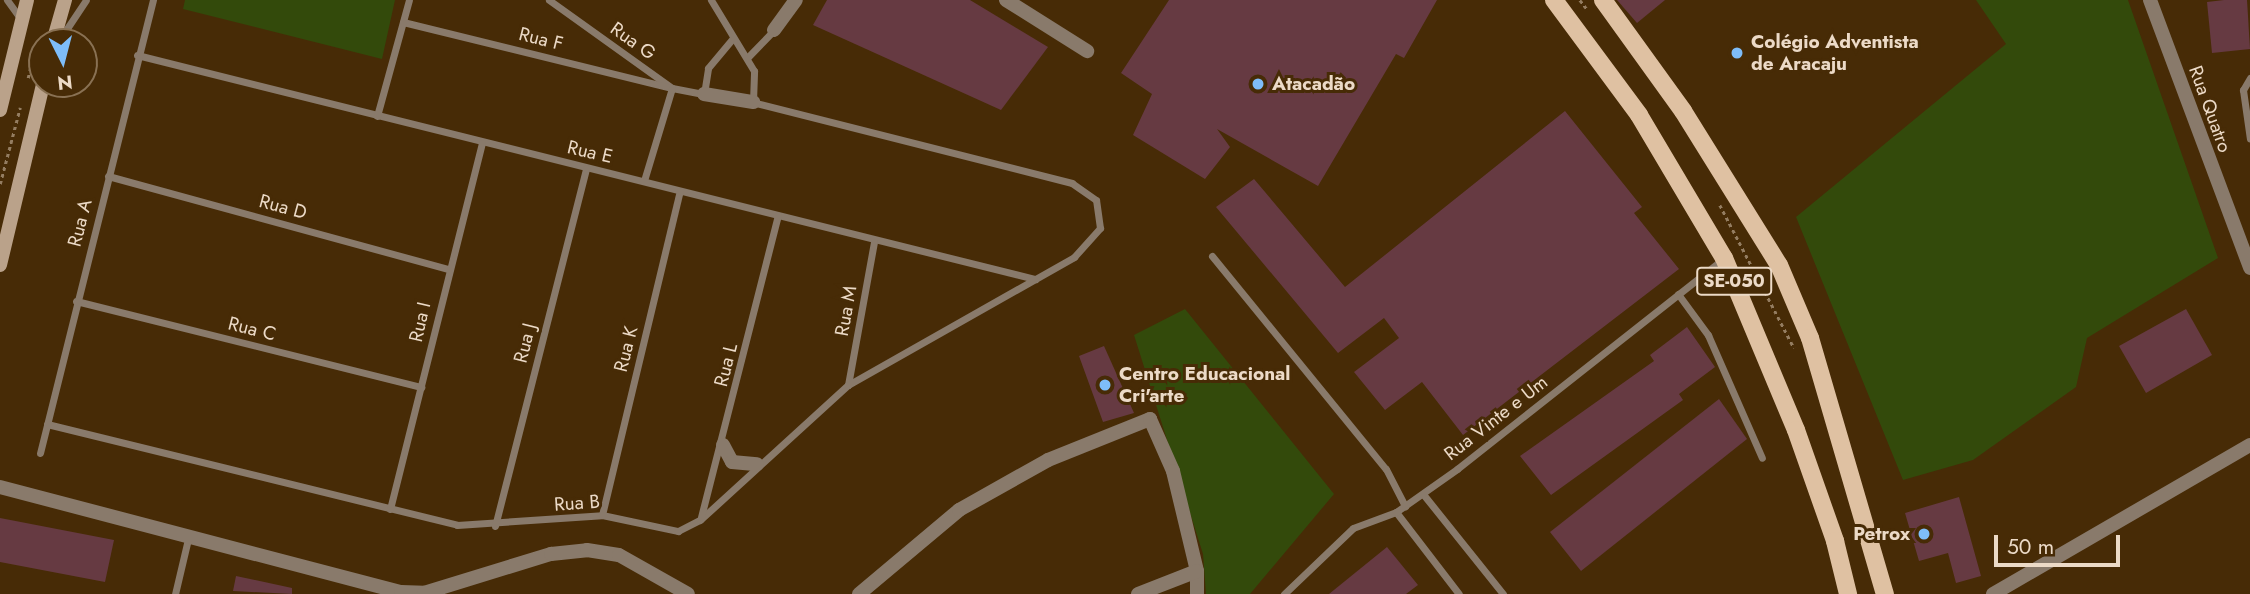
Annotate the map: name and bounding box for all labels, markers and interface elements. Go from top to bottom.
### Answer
street label: Rua G [606,17,660,65]
street label: Rua F [516,23,566,55]
north arrow [28,28,98,98]
place label: Colégio Adventista de Aracaju [1751,31,1919,75]
marker: Colégio Adventista de Aracaju [1729,45,1745,61]
street label: Rua Quatro [2184,62,2236,156]
text: N [56,68,74,97]
place label: Atacadão [1272,73,1355,95]
marker: Atacadão [1250,76,1266,92]
street label: Rua E [565,136,615,168]
street label: Rua D [257,190,309,224]
street label: Rua A [63,197,97,249]
road number: SE-050 [1696,267,1772,296]
street label: Rua M [830,284,862,338]
street label: Rua I [404,300,436,344]
street label: Rua C [226,312,278,346]
street label: Rua J [509,321,541,365]
street label: Rua K [609,324,643,374]
street label: Rua L [710,341,742,389]
place label: Centro Educacional Cri'arte [1119,363,1290,407]
street label: Rua Vinte e Um [1440,370,1552,466]
marker: Centro Educacional Cri'arte [1097,377,1113,393]
street label: Rua B [553,490,601,516]
scale bar [1998,520,2124,564]
place label: Petrox [1853,523,1910,545]
marker: Petrox [1916,526,1932,542]
text: 50 m [2007,532,2054,562]

